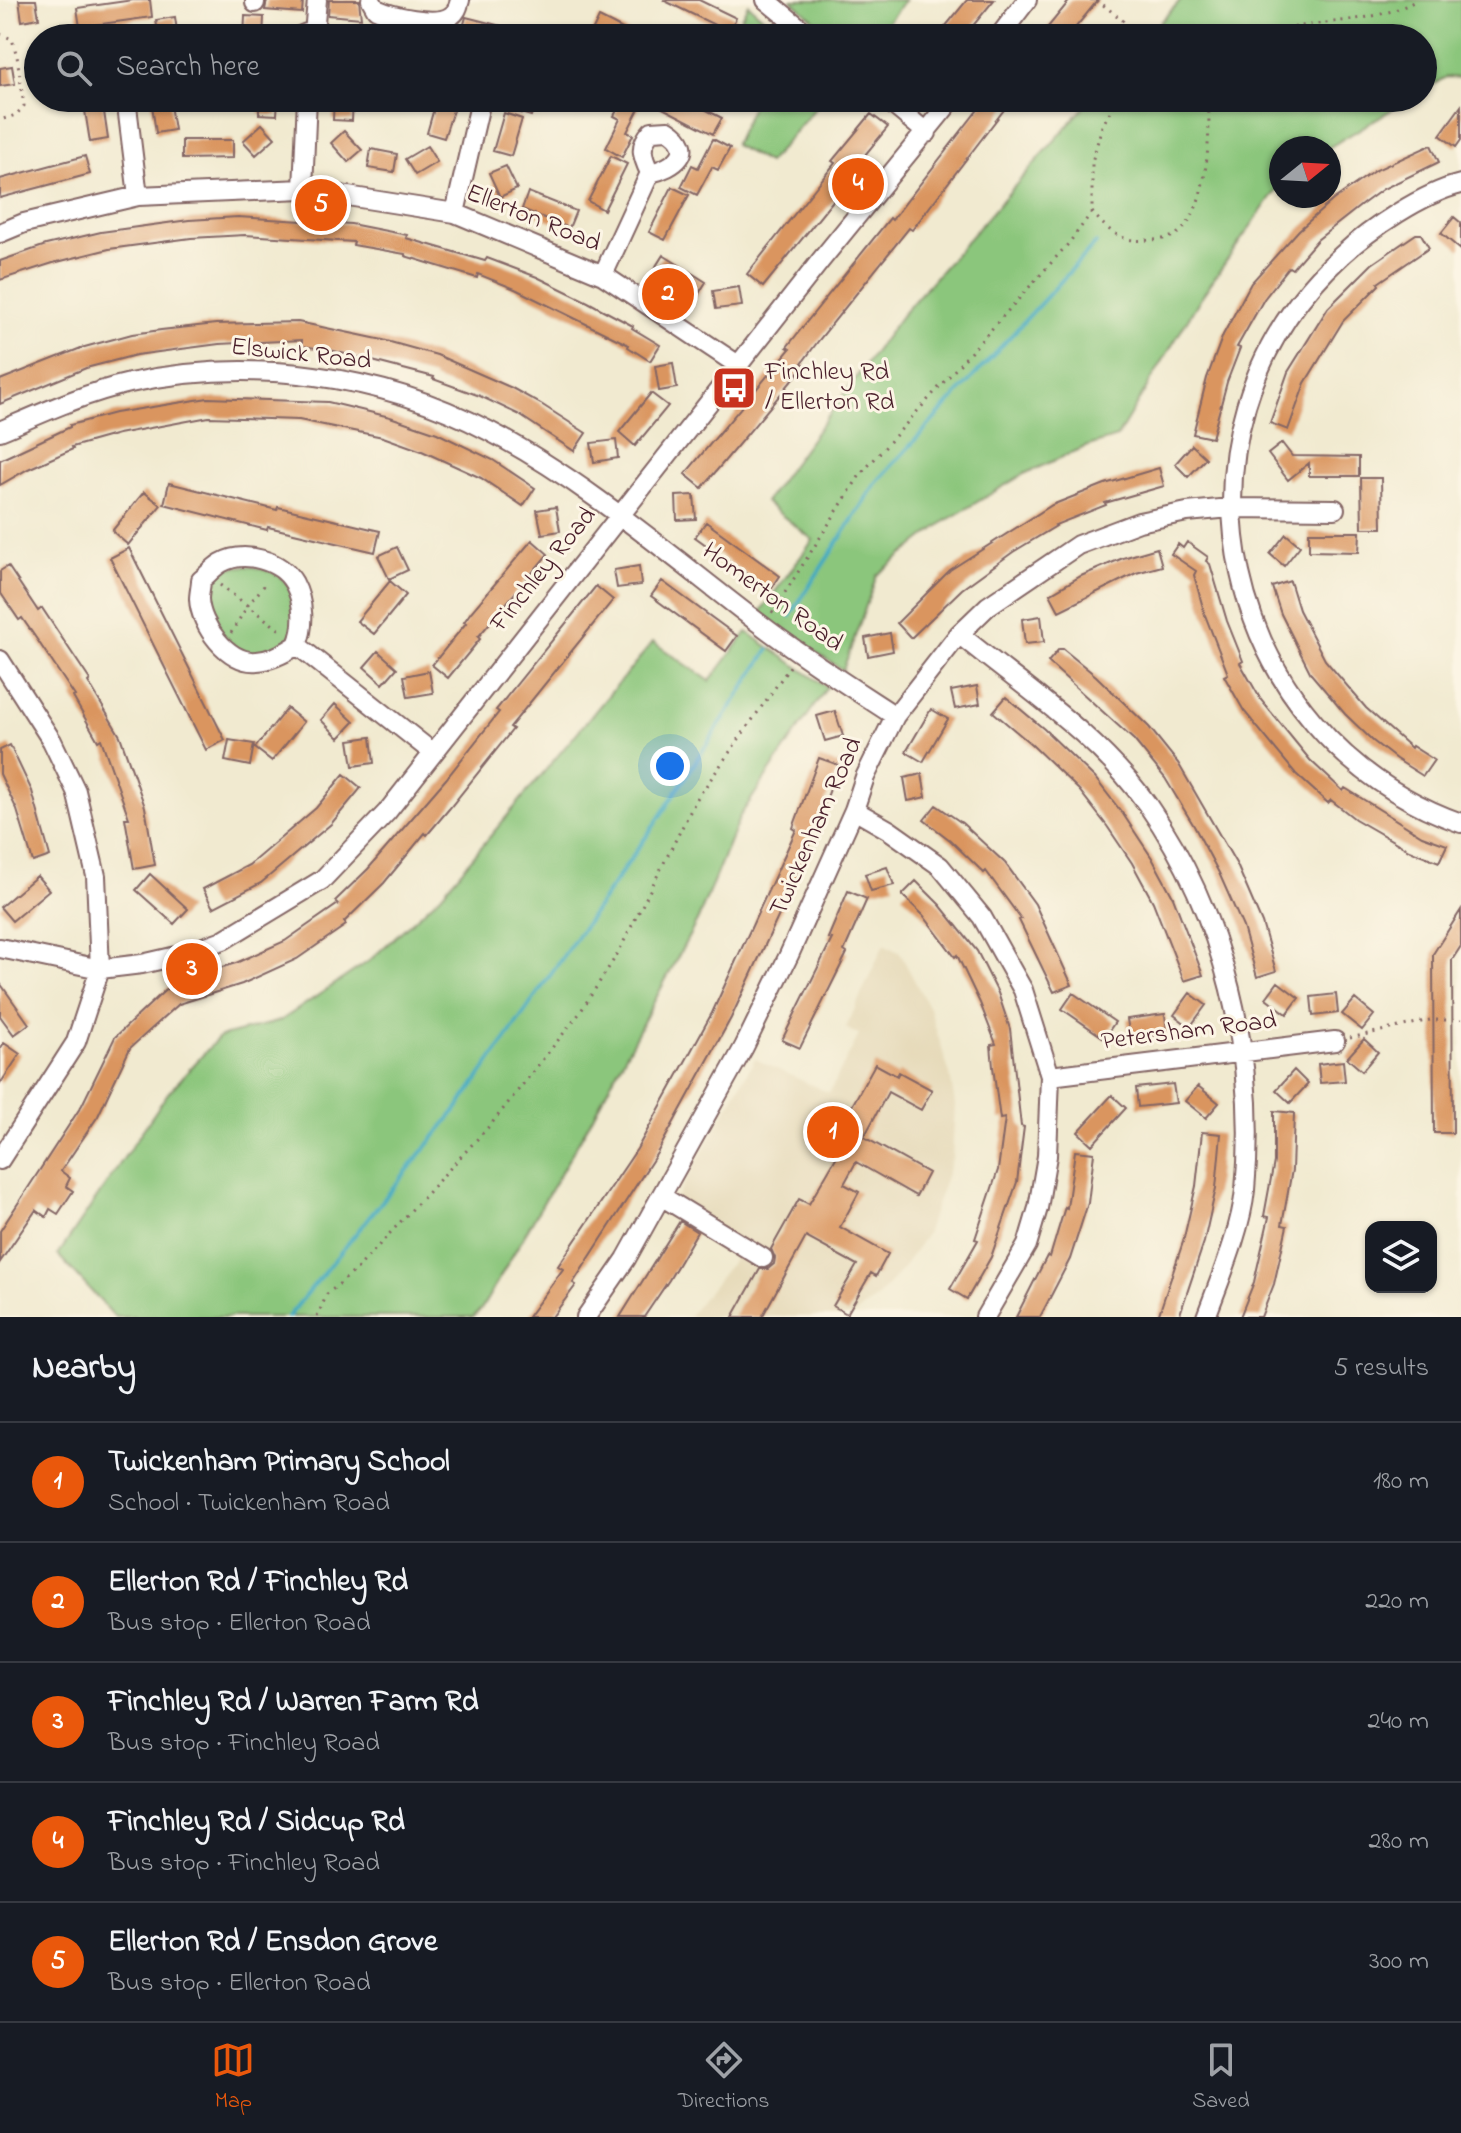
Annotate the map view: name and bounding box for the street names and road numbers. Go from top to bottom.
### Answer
street label: Ellerton Road [460,175,606,263]
street label: Elswick Road [229,329,374,381]
street label: Finchley Road [481,499,607,642]
street label: Homerton Road [693,534,851,663]
street label: Twickenham Road [761,731,874,922]
street label: Petersham Road [1099,1002,1279,1062]

